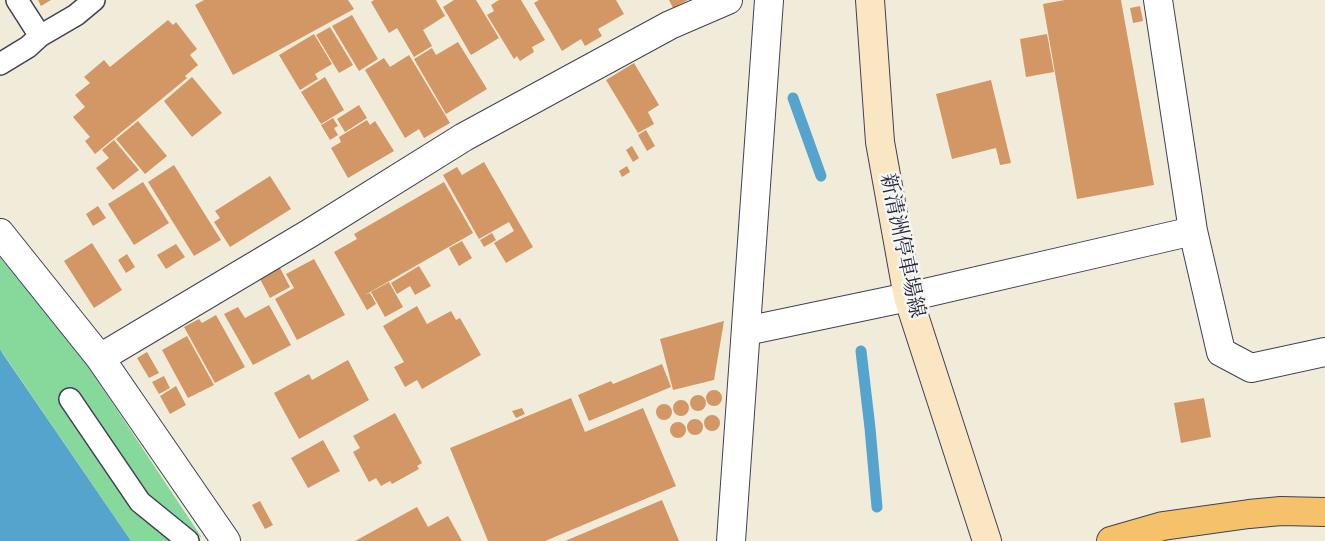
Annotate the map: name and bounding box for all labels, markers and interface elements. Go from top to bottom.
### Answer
street label: 新清洲停車場線 [873,171,929,321]

